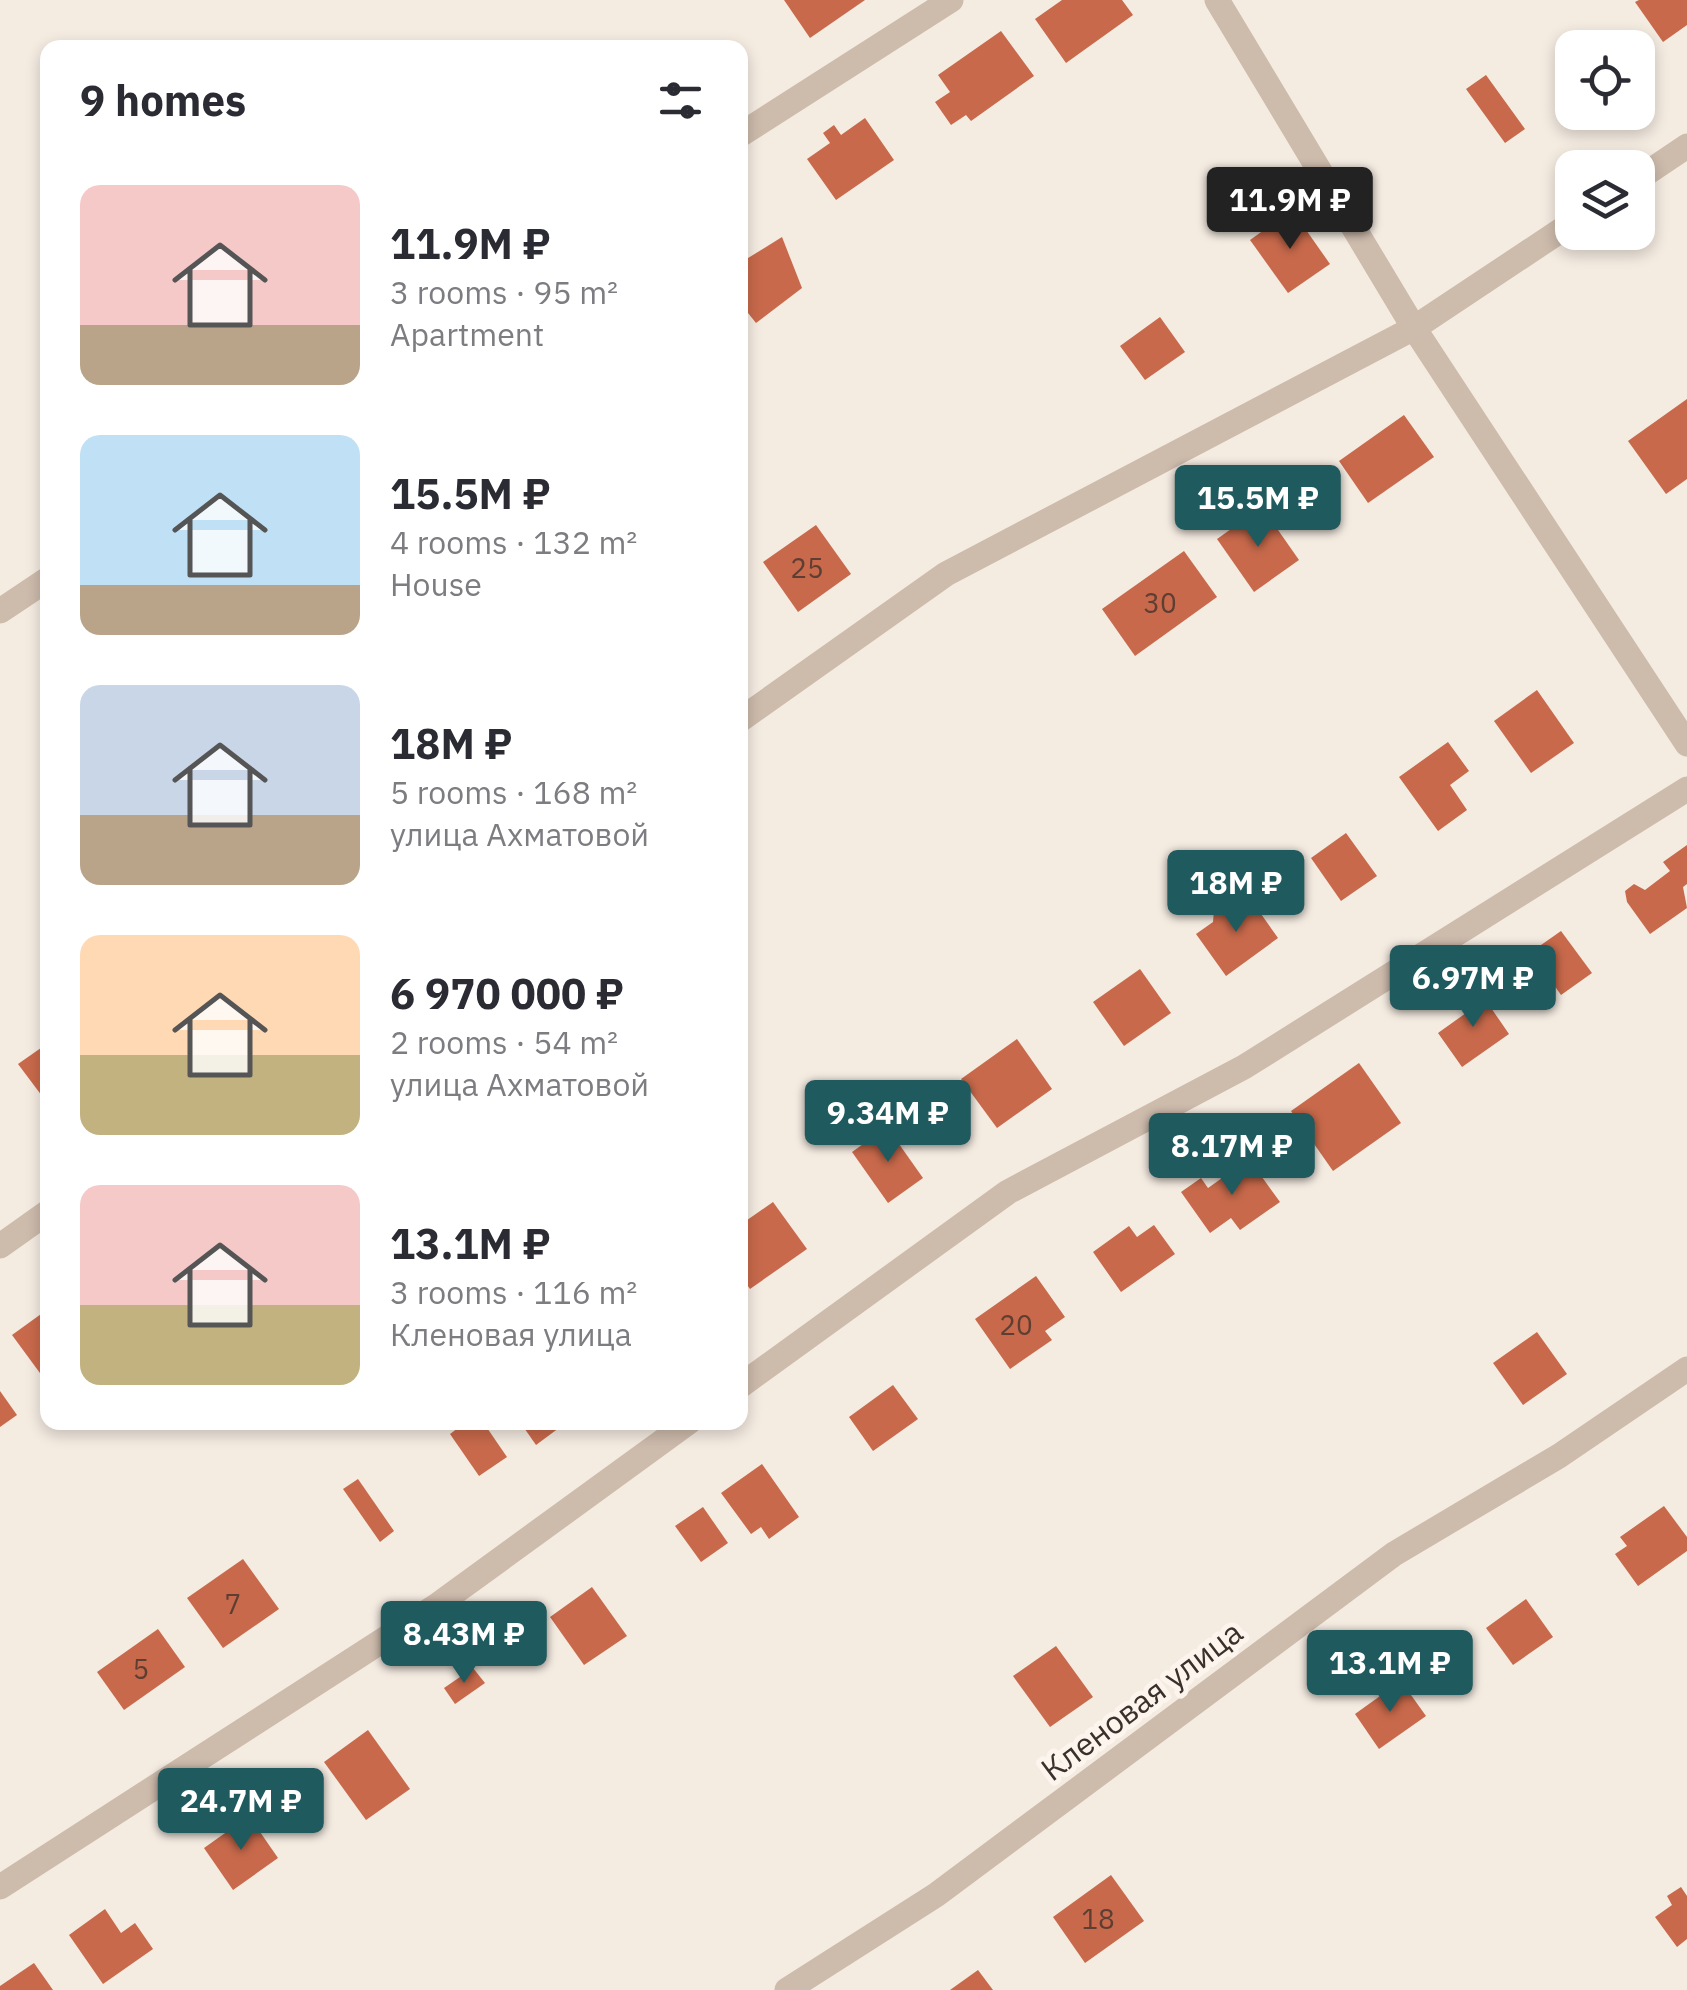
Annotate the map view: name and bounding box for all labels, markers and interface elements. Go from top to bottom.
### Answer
map controls [1555,30,1655,250]
button: locate [1555,30,1655,130]
text: 9 homes [80,73,246,128]
icon: filters [653,73,708,128]
button: layers [1555,150,1655,250]
pin: 11.9M ₽ [1198,167,1382,252]
text: 11.9M ₽ [1229,178,1351,220]
text: 11.9M ₽ [390,216,551,271]
icon: home [160,225,280,345]
text: 3 rooms · 95 m² [390,271,618,313]
text: Apartment [390,313,544,355]
pin: 15.5M ₽ [1166,465,1350,550]
text: 15.5M ₽ [390,466,551,521]
icon: home [160,475,280,595]
text: 15.5M ₽ [1197,476,1319,518]
text: 4 rooms · 132 m² [390,521,637,563]
house number: 25 [790,549,824,586]
text: House [390,563,482,605]
house number: 30 [1143,584,1177,621]
text: 18M ₽ [390,716,512,771]
icon: home [160,725,280,845]
text: 5 rooms · 168 m² [390,771,637,813]
text: улица Ахматовой [390,813,649,855]
pin: 18M ₽ [1166,850,1306,935]
text: 18M ₽ [1189,861,1283,903]
pin: 6.97M ₽ [1381,945,1565,1030]
text: 6.97M ₽ [1412,956,1534,998]
text: 6 970 000 ₽ [390,966,624,1021]
icon: home [160,975,280,1095]
text: 2 rooms · 54 m² [390,1021,618,1063]
text: улица Ахматовой [390,1063,649,1105]
pin: 9.34M ₽ [796,1080,980,1165]
text: 9.34M ₽ [827,1091,949,1133]
pin: 8.17M ₽ [1140,1113,1324,1198]
text: 8.17M ₽ [1171,1124,1293,1166]
text: 13.1M ₽ [390,1216,551,1271]
icon: home [160,1225,280,1345]
text: 3 rooms · 116 m² [390,1271,637,1313]
house number: 20 [999,1306,1033,1343]
text: Кленовая улица [390,1313,632,1355]
house number: 7 [225,1585,241,1622]
pin: 8.43M ₽ [372,1601,556,1686]
street label: Кленовая улица [1032,1611,1251,1790]
text: 8.43M ₽ [403,1612,525,1654]
pin: 13.1M ₽ [1298,1630,1482,1715]
text: 13.1M ₽ [1329,1641,1451,1683]
house number: 5 [133,1650,149,1687]
pin: 24.7M ₽ [149,1768,333,1853]
text: 24.7M ₽ [180,1779,302,1821]
house number: 18 [1081,1900,1115,1937]

